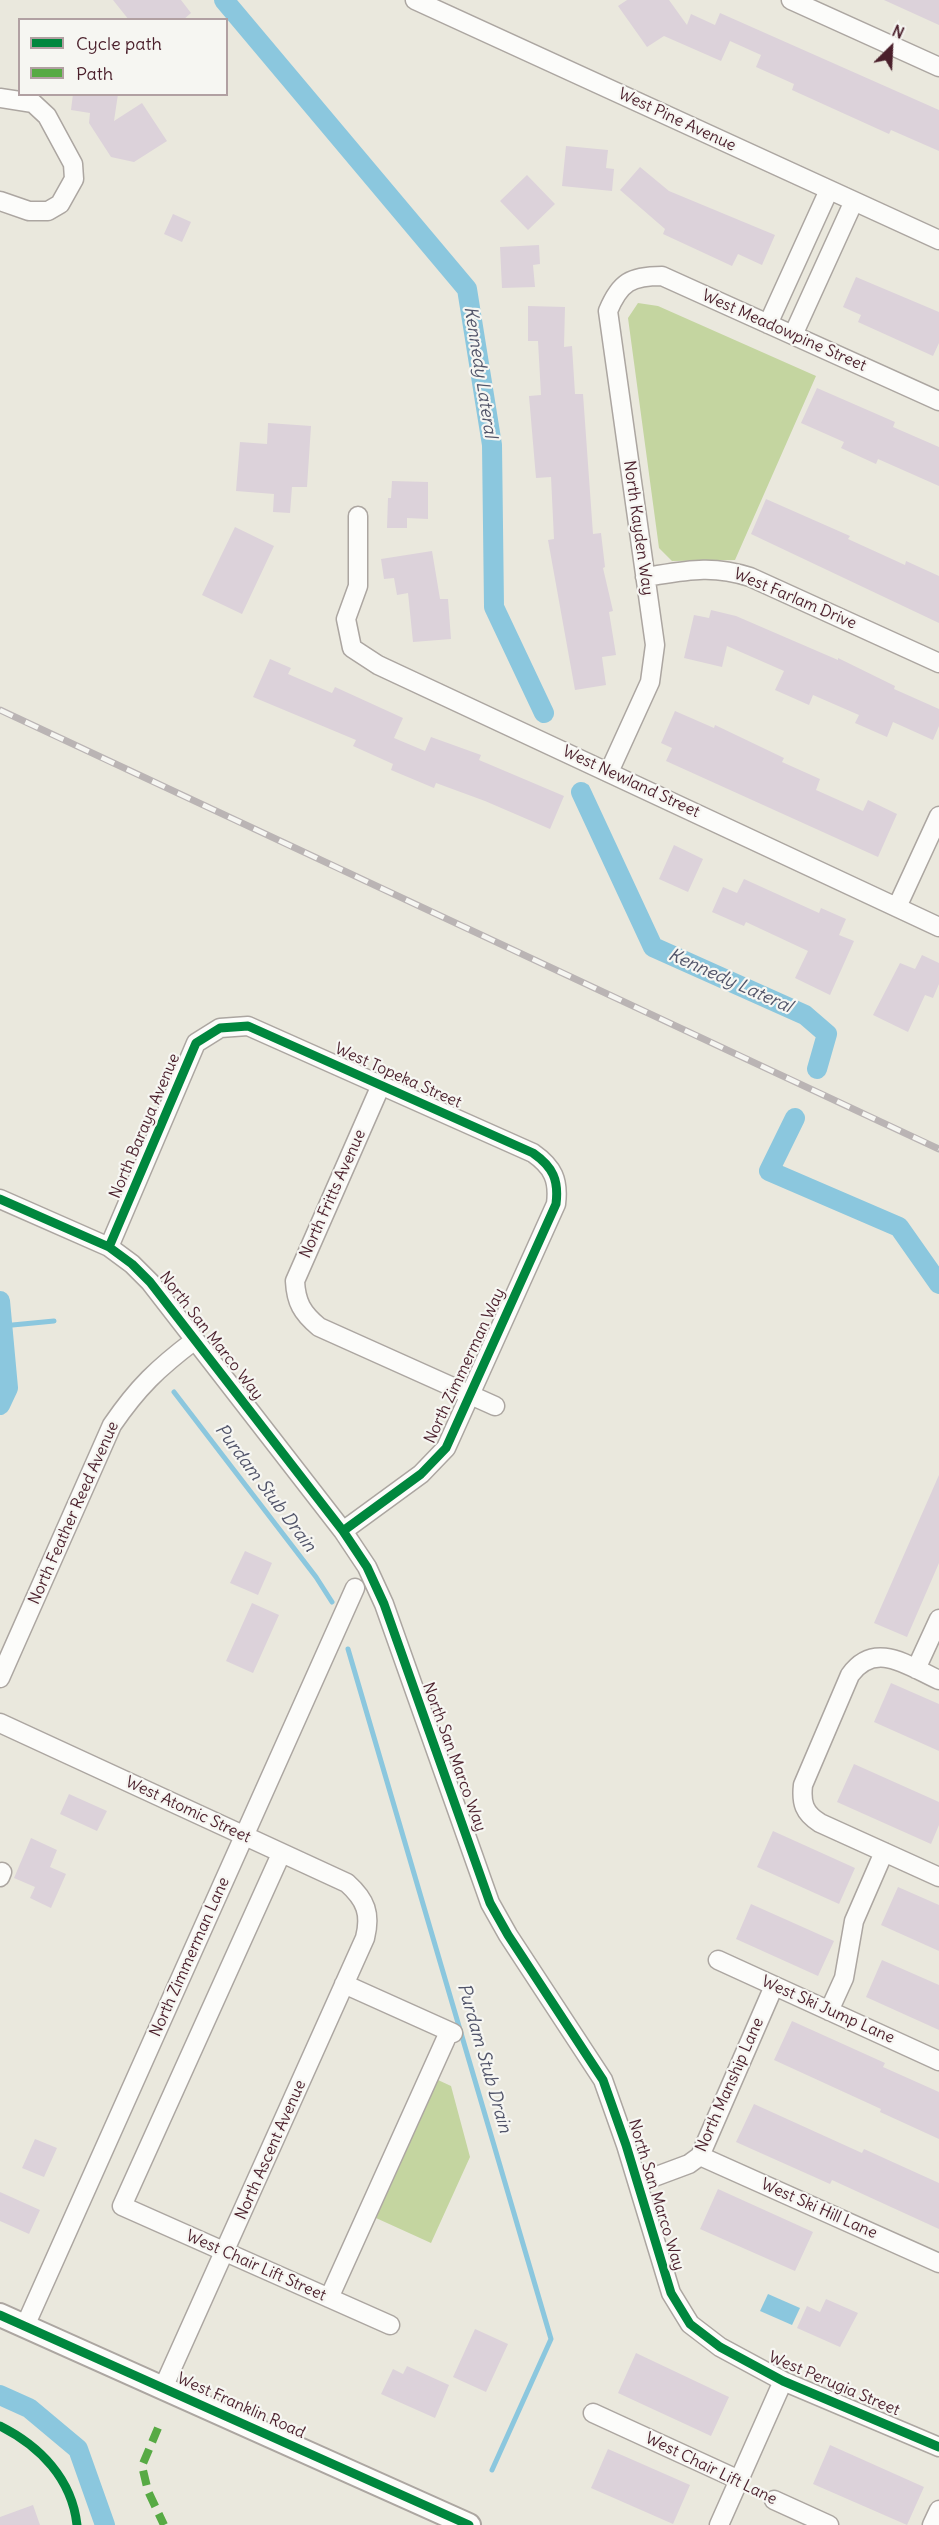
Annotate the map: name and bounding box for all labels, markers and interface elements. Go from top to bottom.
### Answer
legend [18,18,228,96]
north arrow [861,18,921,78]
text: N [889,20,907,43]
text: Cycle path [76,32,162,55]
text: Path [76,62,113,85]
street label: West Pine Avenue [615,84,739,156]
street label: West Meadowpine Street [699,286,869,376]
water label: Kennedy Lateral [459,305,501,439]
street label: North Kayden Way [619,459,657,597]
street label: West Farlam Drive [731,564,859,634]
street label: West Newland Street [559,742,703,822]
water label: Kennedy Lateral [665,944,795,1018]
street label: West Topeka Street [332,1039,464,1113]
street label: North Baraya Avenue [106,1051,184,1201]
street label: North Fritts Avenue [296,1127,370,1261]
street label: North San Marco Way [155,1268,267,1404]
street label: North Zimmerman Way [421,1285,509,1447]
street label: North Feather Reed Avenue [25,1419,123,1607]
water label: Purdam Stub Drain [210,1420,320,1556]
street label: North San Marco Way [418,1680,490,1834]
street label: West Atomic Street [122,1773,254,1847]
street label: North Zimmerman Lane [146,1874,234,2040]
street label: West Ski Jump Lane [759,1972,897,2048]
water label: Purdam Stub Drain [452,1981,516,2135]
street label: North Manship Lane [692,2015,768,2155]
street label: North Ascent Avenue [232,2077,310,2223]
street label: North San Marco Way [624,2117,688,2273]
street label: West Ski Hill Lane [758,2175,880,2243]
street label: West Chair Lift Street [183,2226,329,2306]
street label: West Perugia Street [766,2348,902,2420]
street label: West Franklin Road [174,2369,308,2443]
street label: West Chair Lift Lane [642,2429,780,2509]

